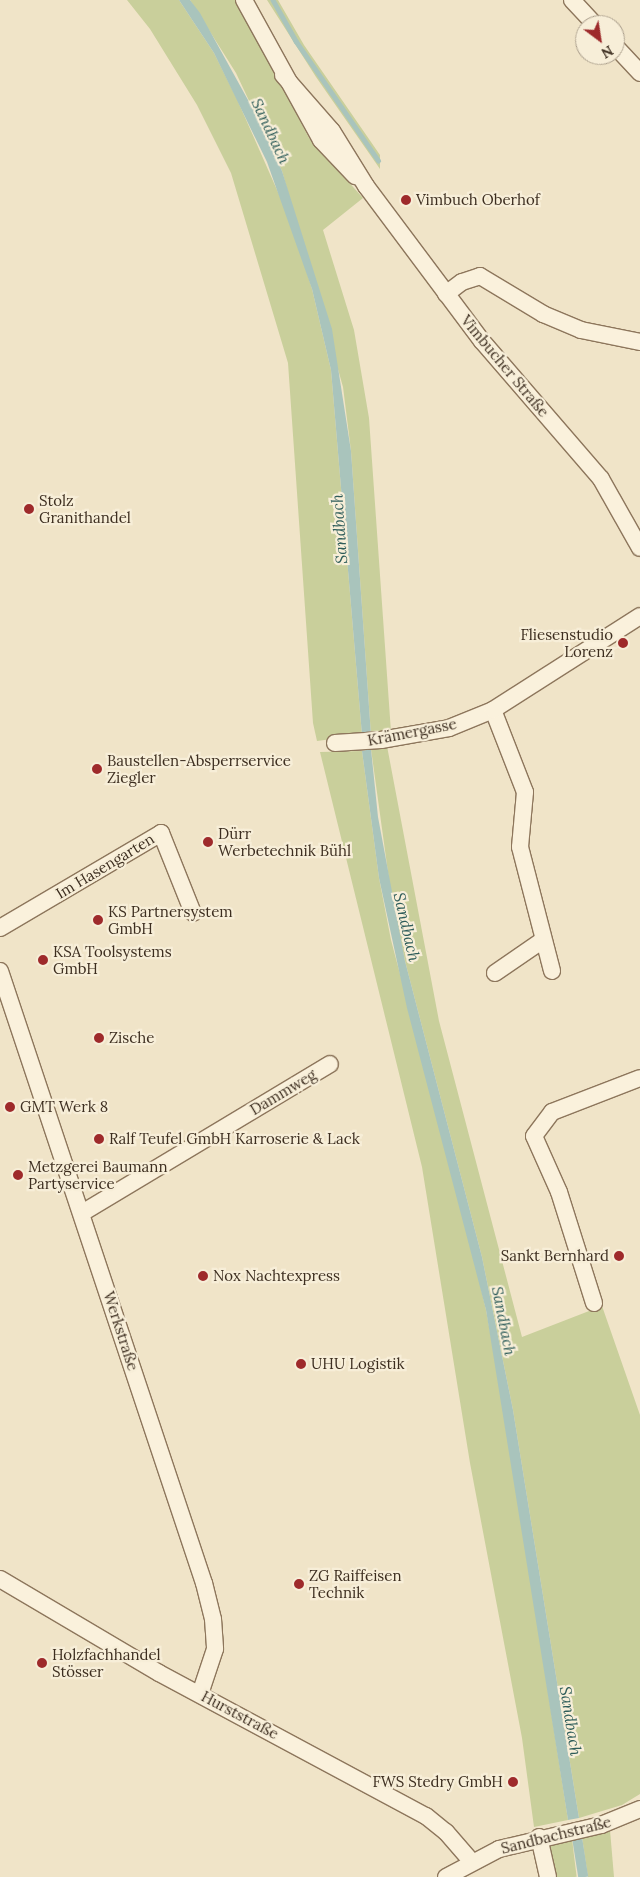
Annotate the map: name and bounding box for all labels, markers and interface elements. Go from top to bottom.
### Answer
north arrow [575,15,625,65]
text: N [598,41,616,62]
water label: Sandbach [247,95,295,167]
place label: Vimbuch Oberhof [416,191,540,209]
marker: Vimbuch Oberhof [400,194,412,206]
street label: Vimbucher Straße [457,312,553,420]
place label: Stolz Granithandel [39,491,131,526]
water label: Sandbach [327,493,351,565]
marker: Stolz Granithandel [23,503,35,515]
place label: Fliesenstudio Lorenz [521,625,613,660]
marker: Fliesenstudio Lorenz [617,637,629,649]
street label: Krämergasse [366,715,458,749]
place label: Baustellen-Absperrservice Ziegler [107,751,291,786]
marker: Baustellen-Absperrservice Ziegler [91,763,103,775]
place label: Dürr Werbetechnik Bühl [218,824,351,859]
street label: Im Hasengarten [53,830,157,902]
marker: Dürr Werbetechnik Bühl [202,836,214,848]
water label: Sandbach [390,891,424,963]
place label: KS Partnersystem GmbH [108,902,233,937]
marker: KS Partnersystem GmbH [92,914,104,926]
place label: KSA Toolsystems GmbH [53,942,172,977]
marker: KSA Toolsystems GmbH [37,954,49,966]
place label: Zische [109,1029,154,1047]
marker: Zische [93,1032,105,1044]
street label: Dammweg [247,1065,319,1119]
place label: GMT Werk 8 [20,1098,108,1116]
marker: GMT Werk 8 [4,1101,16,1113]
place label: Ralf Teufel GmbH Karroserie & Lack [109,1130,360,1148]
marker: Ralf Teufel GmbH Karroserie & Lack [93,1133,105,1145]
place label: Metzgerei Baumann Partyservice [28,1157,167,1192]
marker: Metzgerei Baumann Partyservice [12,1169,24,1181]
place label: Sankt Bernhard [501,1247,609,1265]
marker: Sankt Bernhard [613,1250,625,1262]
place label: Nox Nachtexpress [213,1267,340,1285]
marker: Nox Nachtexpress [197,1270,209,1282]
water label: Sandbach [488,1285,520,1357]
street label: Werkstraße [100,1289,142,1373]
place label: UHU Logistik [311,1355,405,1373]
marker: UHU Logistik [295,1358,307,1370]
place label: ZG Raiffeisen Technik [309,1566,402,1601]
marker: ZG Raiffeisen Technik [293,1578,305,1590]
place label: Holzfachhandel Stösser [52,1645,161,1680]
marker: Holzfachhandel Stösser [36,1657,48,1669]
water label: Sandbach [556,1685,586,1757]
street label: Hurststraße [198,1687,282,1743]
place label: FWS Stedry GmbH [373,1773,503,1791]
marker: FWS Stedry GmbH [507,1776,519,1788]
street label: Sandbachstraße [499,1813,613,1857]

